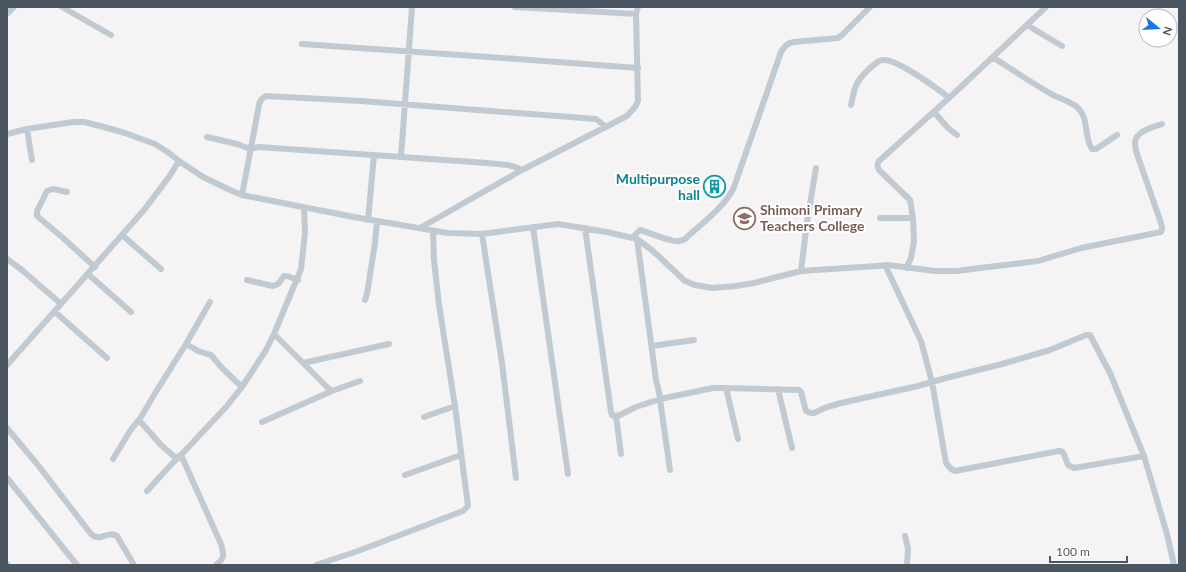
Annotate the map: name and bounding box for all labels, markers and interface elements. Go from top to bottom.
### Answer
north arrow [1138,8,1178,48]
text: N [1160,25,1175,37]
place label: Multipurpose hall [616,170,701,203]
building icon: Multipurpose hall [702,174,728,200]
place label: Shimoni Primary Teachers College [760,201,865,234]
school or university icon: Shimoni Primary Teachers College [731,205,757,231]
scale bar [1050,538,1127,564]
text: 100 m [1056,544,1090,559]

